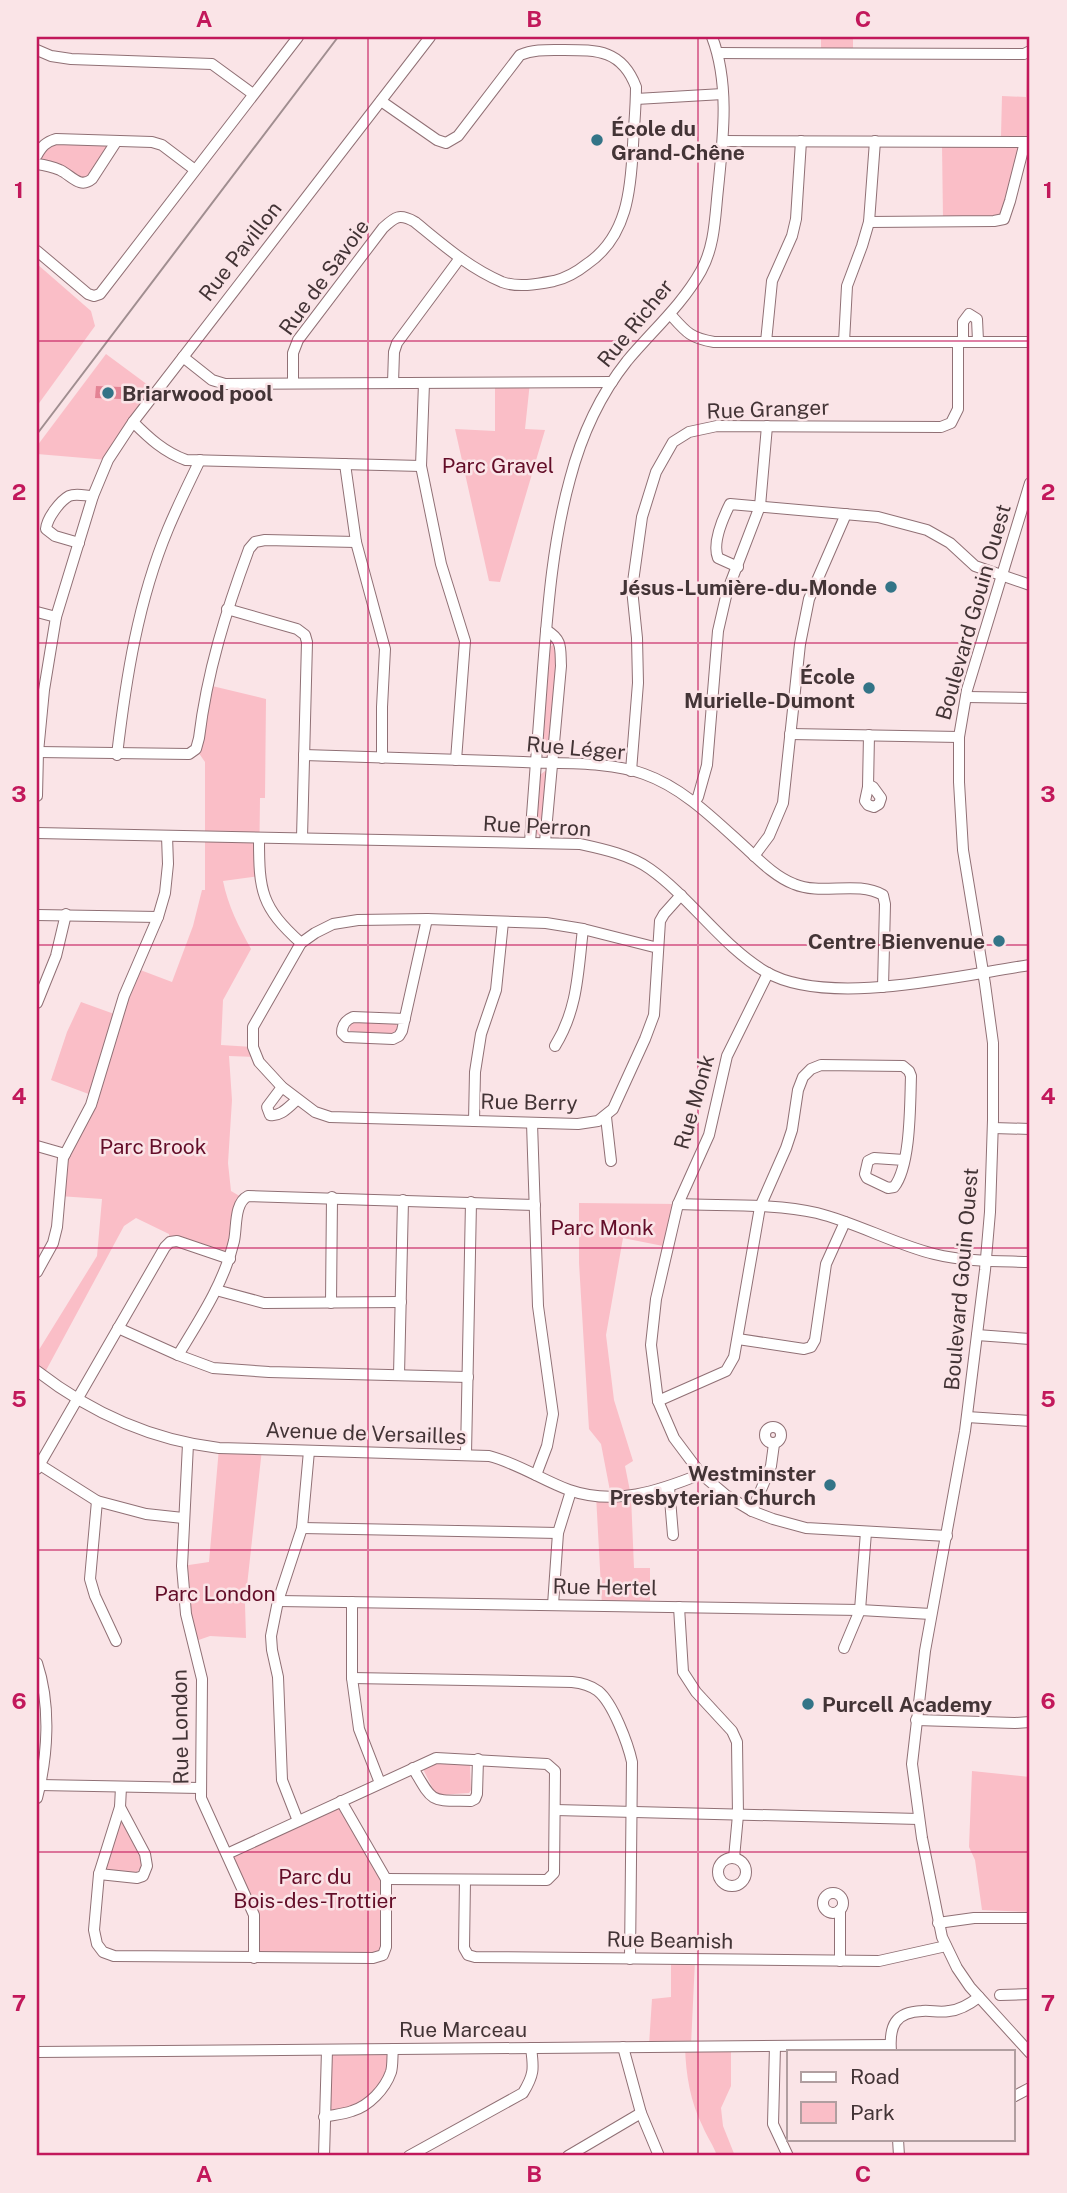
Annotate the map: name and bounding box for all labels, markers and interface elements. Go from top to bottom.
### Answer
text: A [196,5,213,32]
text: B [526,5,542,32]
text: C [855,5,871,32]
place label: École du Grand-Chêne [611,116,745,165]
marker: École du Grand-Chêne [589,132,605,148]
text: 1 [14,176,24,203]
text: 1 [1043,176,1053,203]
street label: Rue Pavillon [193,196,287,306]
street label: Rue de Savoie [274,214,374,340]
street label: Rue Richer [592,274,678,372]
place label: Briarwood pool [122,381,273,406]
marker: Briarwood pool [100,385,116,401]
street label: Rue Granger [706,394,830,424]
park label: Parc Gravel [442,453,554,478]
text: 2 [12,478,26,505]
text: 2 [1041,478,1055,505]
street label: Boulevard Gouin Ouest [930,501,1016,723]
place label: Jésus-Lumière-du-Monde [620,575,877,600]
marker: Jésus-Lumière-du-Monde [883,579,899,595]
place label: École Murielle-Dumont [684,664,855,713]
marker: École Murielle-Dumont [861,680,877,696]
street label: Rue Léger [525,731,627,765]
text: 3 [11,780,27,807]
text: 3 [1040,780,1056,807]
street label: Rue Perron [482,811,592,841]
place label: Centre Bienvenue [808,929,985,954]
marker: Centre Bienvenue [991,933,1007,949]
street label: Rue Monk [669,1052,719,1152]
text: 4 [11,1082,27,1109]
text: 4 [1040,1082,1056,1109]
street label: Rue Berry [480,1089,578,1115]
park label: Parc Brook [100,1134,207,1159]
street label: Boulevard Gouin Ouest [939,1167,983,1391]
park label: Parc Monk [550,1215,654,1240]
text: 5 [11,1385,27,1412]
text: 5 [1040,1385,1056,1412]
street label: Avenue de Versailles [265,1417,467,1449]
place label: Westminster Presbyterian Church [609,1461,816,1510]
marker: Westminster Presbyterian Church [822,1477,838,1493]
street label: Rue Hertel [552,1574,658,1600]
park label: Parc London [154,1581,276,1606]
street label: Rue London [166,1669,194,1785]
text: 6 [11,1687,27,1714]
text: 6 [1040,1687,1056,1714]
place label: Purcell Academy [822,1692,992,1717]
marker: Purcell Academy [800,1696,816,1712]
park label: Parc du Bois-des-Trottier [233,1864,397,1913]
street label: Rue Beamish [606,1926,734,1954]
text: 7 [12,1989,26,2016]
text: 7 [1041,1989,1055,2016]
street label: Rue Marceau [399,2017,527,2042]
legend [787,2050,1014,2140]
text: Road [850,2064,900,2089]
text: Park [850,2100,895,2125]
text: A [196,2160,213,2187]
text: B [526,2160,542,2187]
text: C [855,2160,871,2187]

